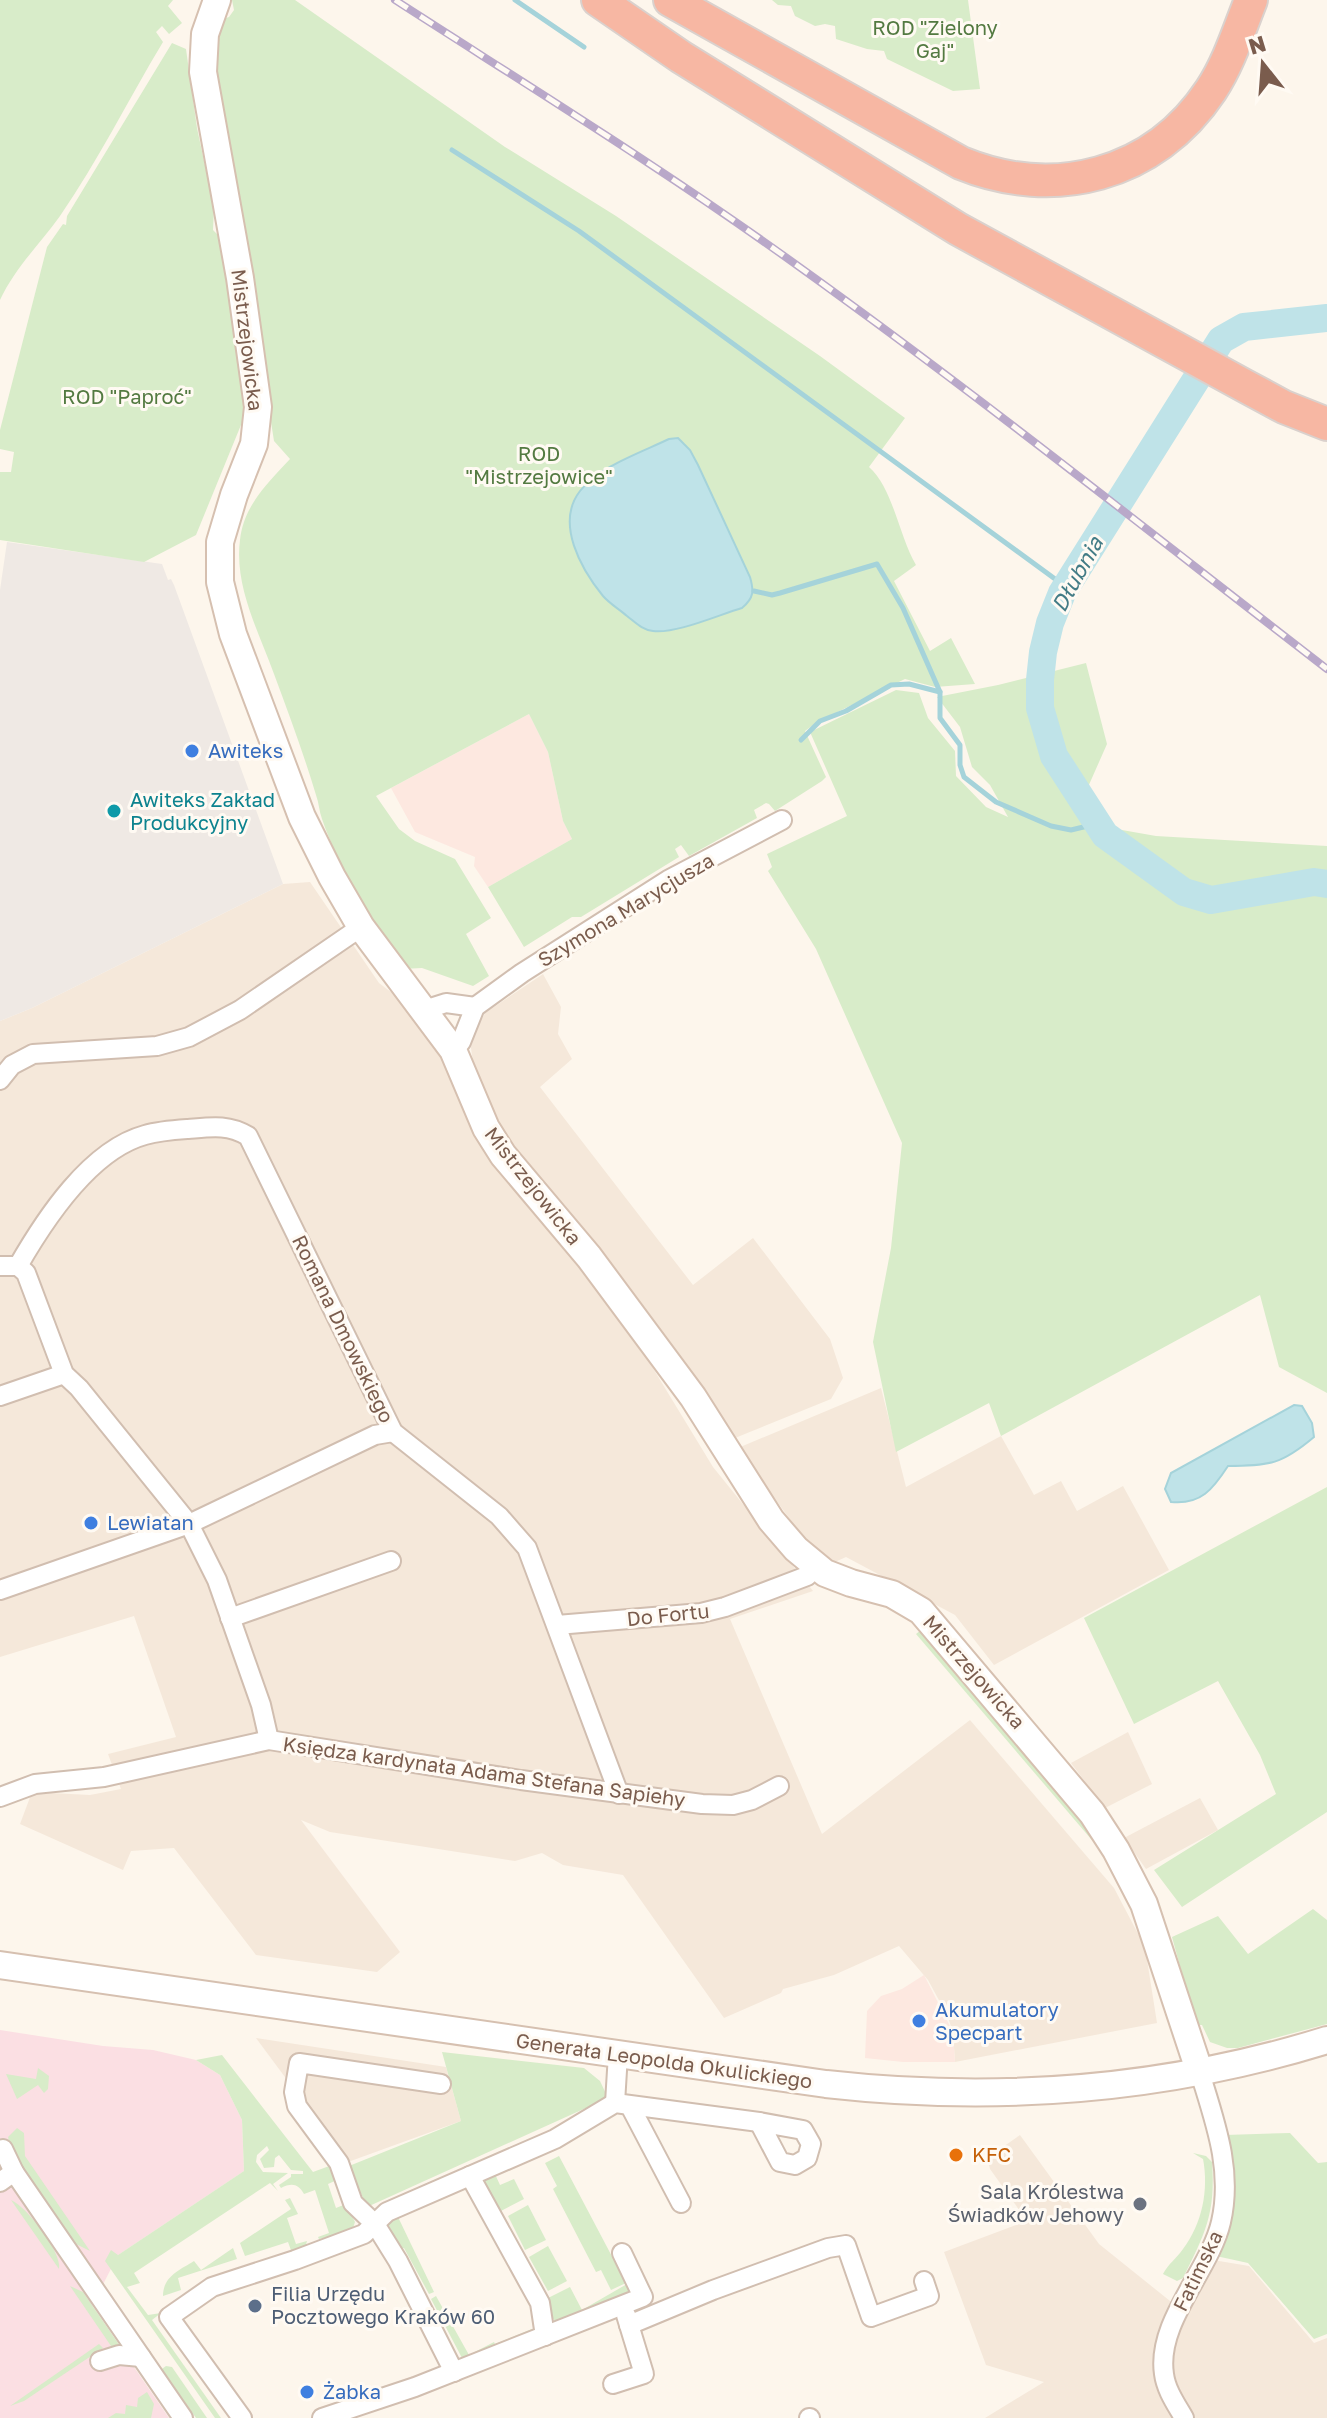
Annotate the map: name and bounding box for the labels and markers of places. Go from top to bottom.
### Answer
place label: Awiteks [208,738,283,762]
marker: Awiteks [183,742,201,760]
place label: Awiteks Zakład Produkcyjny [130,787,275,834]
marker: Awiteks Zakład Produkcyjny [105,802,123,820]
place label: Lewiatan [107,1510,194,1534]
marker: Lewiatan [82,1514,100,1532]
place label: Akumulatory Specpart [935,1997,1059,2044]
marker: Akumulatory Specpart [910,2012,928,2030]
place label: KFC [972,2142,1011,2166]
marker: KFC [947,2146,965,2164]
place label: Sala Królestwa Świadków Jehowy [948,2179,1124,2226]
marker: Sala Królestwa Świadków Jehowy [1131,2195,1149,2213]
place label: Filia Urzędu Pocztowego Kraków 60 [271,2281,495,2328]
marker: Filia Urzędu Pocztowego Kraków 60 [246,2297,264,2315]
place label: Żabka [323,2379,381,2403]
marker: Żabka [298,2383,316,2401]

